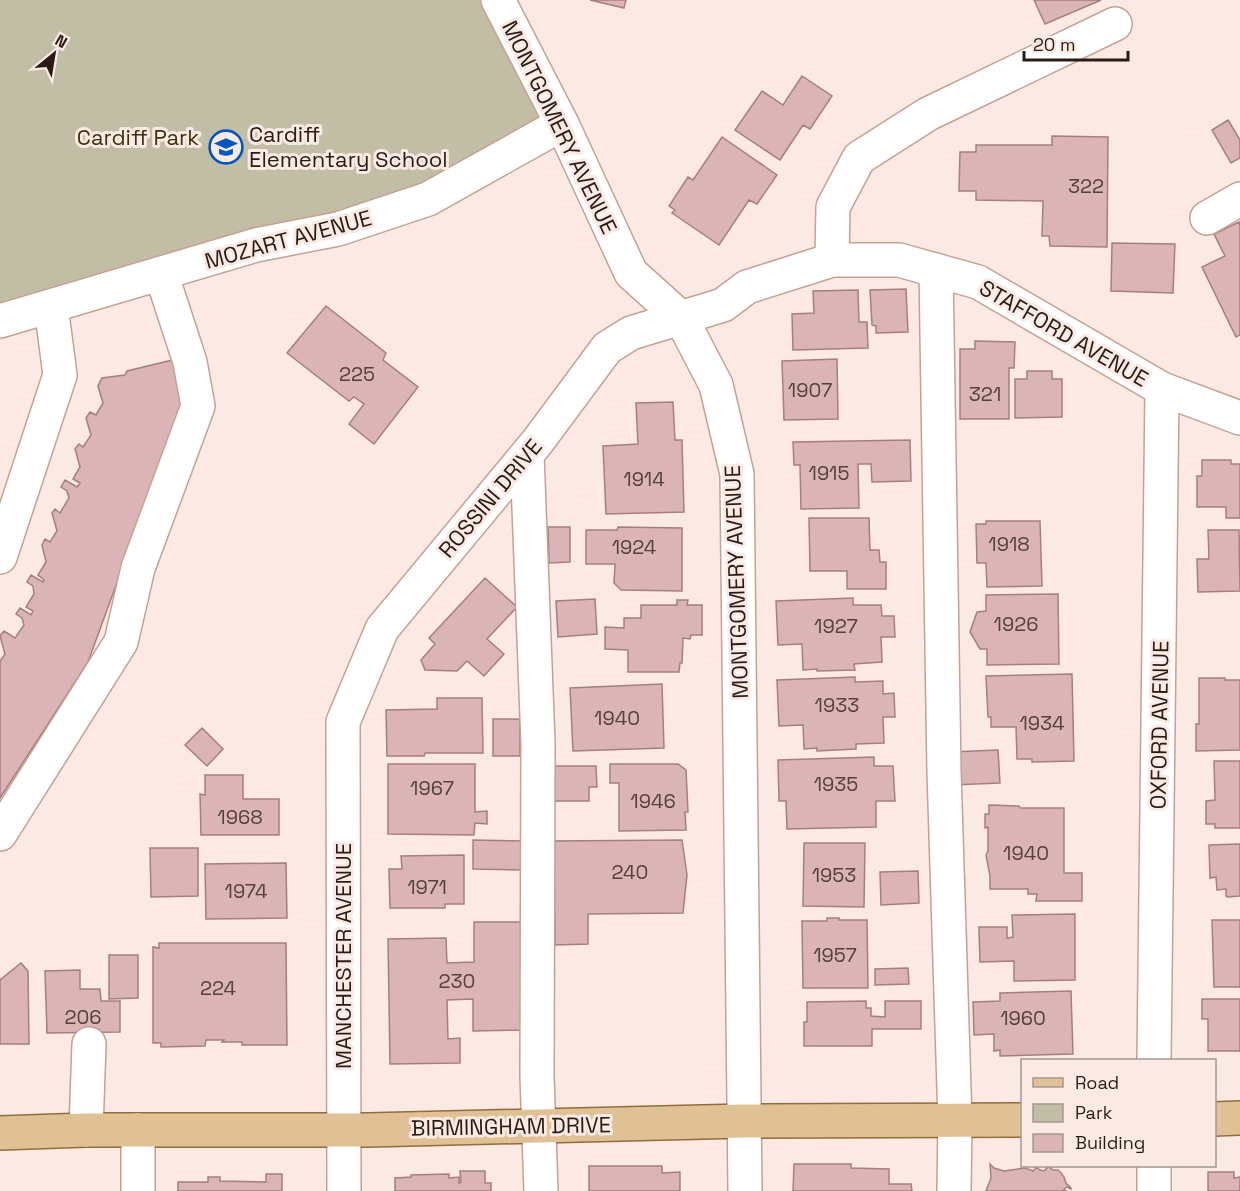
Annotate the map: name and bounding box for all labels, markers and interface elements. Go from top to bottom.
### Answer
street label: MONTGOMERY AVENUE [496,16,624,238]
north arrow [24,24,84,84]
scale bar [1024,24,1128,62]
text: N [51,30,71,53]
text: 20 m [1033,33,1076,56]
place label: Cardiff Elementary School [249,120,448,173]
park label: Cardiff Park [77,123,199,151]
school or university icon: Cardiff Elementary School [208,129,244,165]
house number: 322 [1068,173,1104,199]
street label: MOZART AVENUE [201,203,375,275]
street label: STAFFORD AVENUE [975,273,1153,393]
house number: 225 [339,361,375,387]
house number: 1907 [788,377,832,403]
house number: 321 [969,381,1001,407]
street label: ROSSINI DRIVE [432,433,548,563]
house number: 1915 [809,460,849,486]
street label: MONTGOMERY AVENUE [718,465,754,699]
house number: 1914 [623,466,665,492]
house number: 1918 [988,531,1030,557]
house number: 1924 [612,534,656,560]
house number: 1926 [994,611,1038,637]
house number: 1927 [814,613,858,639]
street label: OXFORD AVENUE [1144,640,1174,810]
house number: 1933 [815,692,859,718]
house number: 1940 [594,705,640,731]
house number: 1934 [1019,710,1065,736]
house number: 1935 [814,771,858,797]
house number: 1967 [410,775,454,801]
house number: 1946 [630,788,676,814]
house number: 1968 [217,804,263,830]
house number: 1940 [1003,840,1049,866]
street label: MANCHESTER AVENUE [329,843,357,1069]
house number: 240 [612,859,648,885]
house number: 1953 [812,862,856,888]
house number: 1971 [407,874,447,900]
house number: 1974 [225,878,267,904]
house number: 1957 [813,942,857,968]
house number: 230 [439,968,475,994]
house number: 224 [200,975,236,1001]
house number: 206 [64,1004,102,1030]
house number: 1960 [1000,1005,1046,1031]
legend [1021,1059,1216,1167]
text: Road [1075,1071,1119,1094]
text: Park [1075,1101,1113,1124]
street label: BIRMINGHAM DRIVE [411,1110,611,1142]
text: Building [1075,1131,1145,1154]

